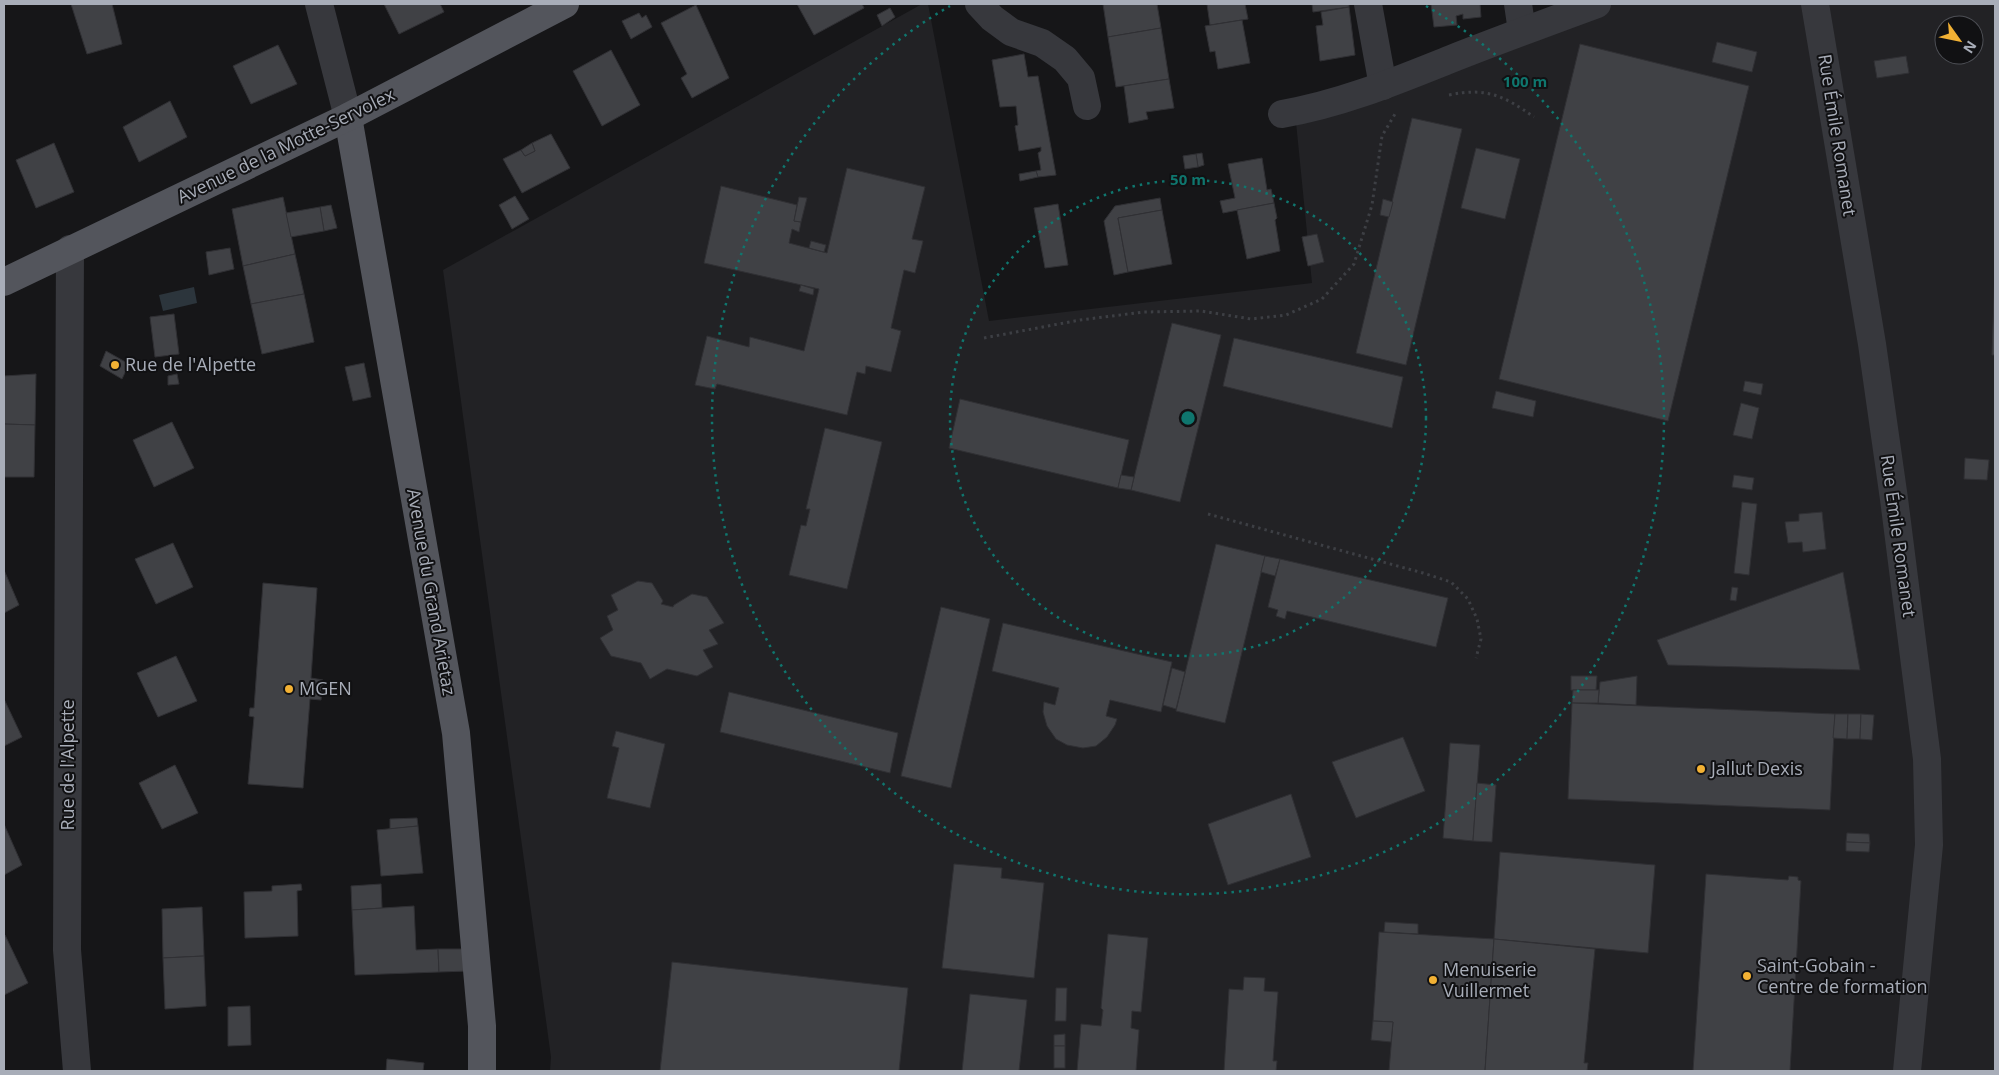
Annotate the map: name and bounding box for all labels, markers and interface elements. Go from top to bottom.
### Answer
north arrow [1934,15,1984,65]
text: N [1959,37,1981,57]
street label: Rue Émile Romanet [1813,52,1863,218]
text: 100 m [1503,71,1547,91]
street label: Avenue de la Motte-Servolex [173,82,399,208]
text: 50 m [1170,169,1206,189]
place label: Rue de l'Alpette [125,352,256,376]
marker: Rue de l'Alpette [109,359,121,371]
centre of rings [1179,409,1197,427]
street label: Rue Émile Romanet [1876,453,1922,619]
street label: Avenue du Grand Arietaz [402,487,462,697]
place label: MGEN [299,676,352,700]
marker: MGEN [283,683,295,695]
street label: Rue de l'Alpette [55,699,79,831]
place label: Jallut Dexis [1709,756,1803,780]
marker: Jallut Dexis [1695,763,1707,775]
place label: Saint-Gobain - Centre de formation [1757,953,1928,998]
place label: Menuiserie Vuillermet [1443,957,1537,1002]
marker: Saint-Gobain - Centre de formation [1741,970,1753,982]
marker: Menuiserie Vuillermet [1427,974,1439,986]

